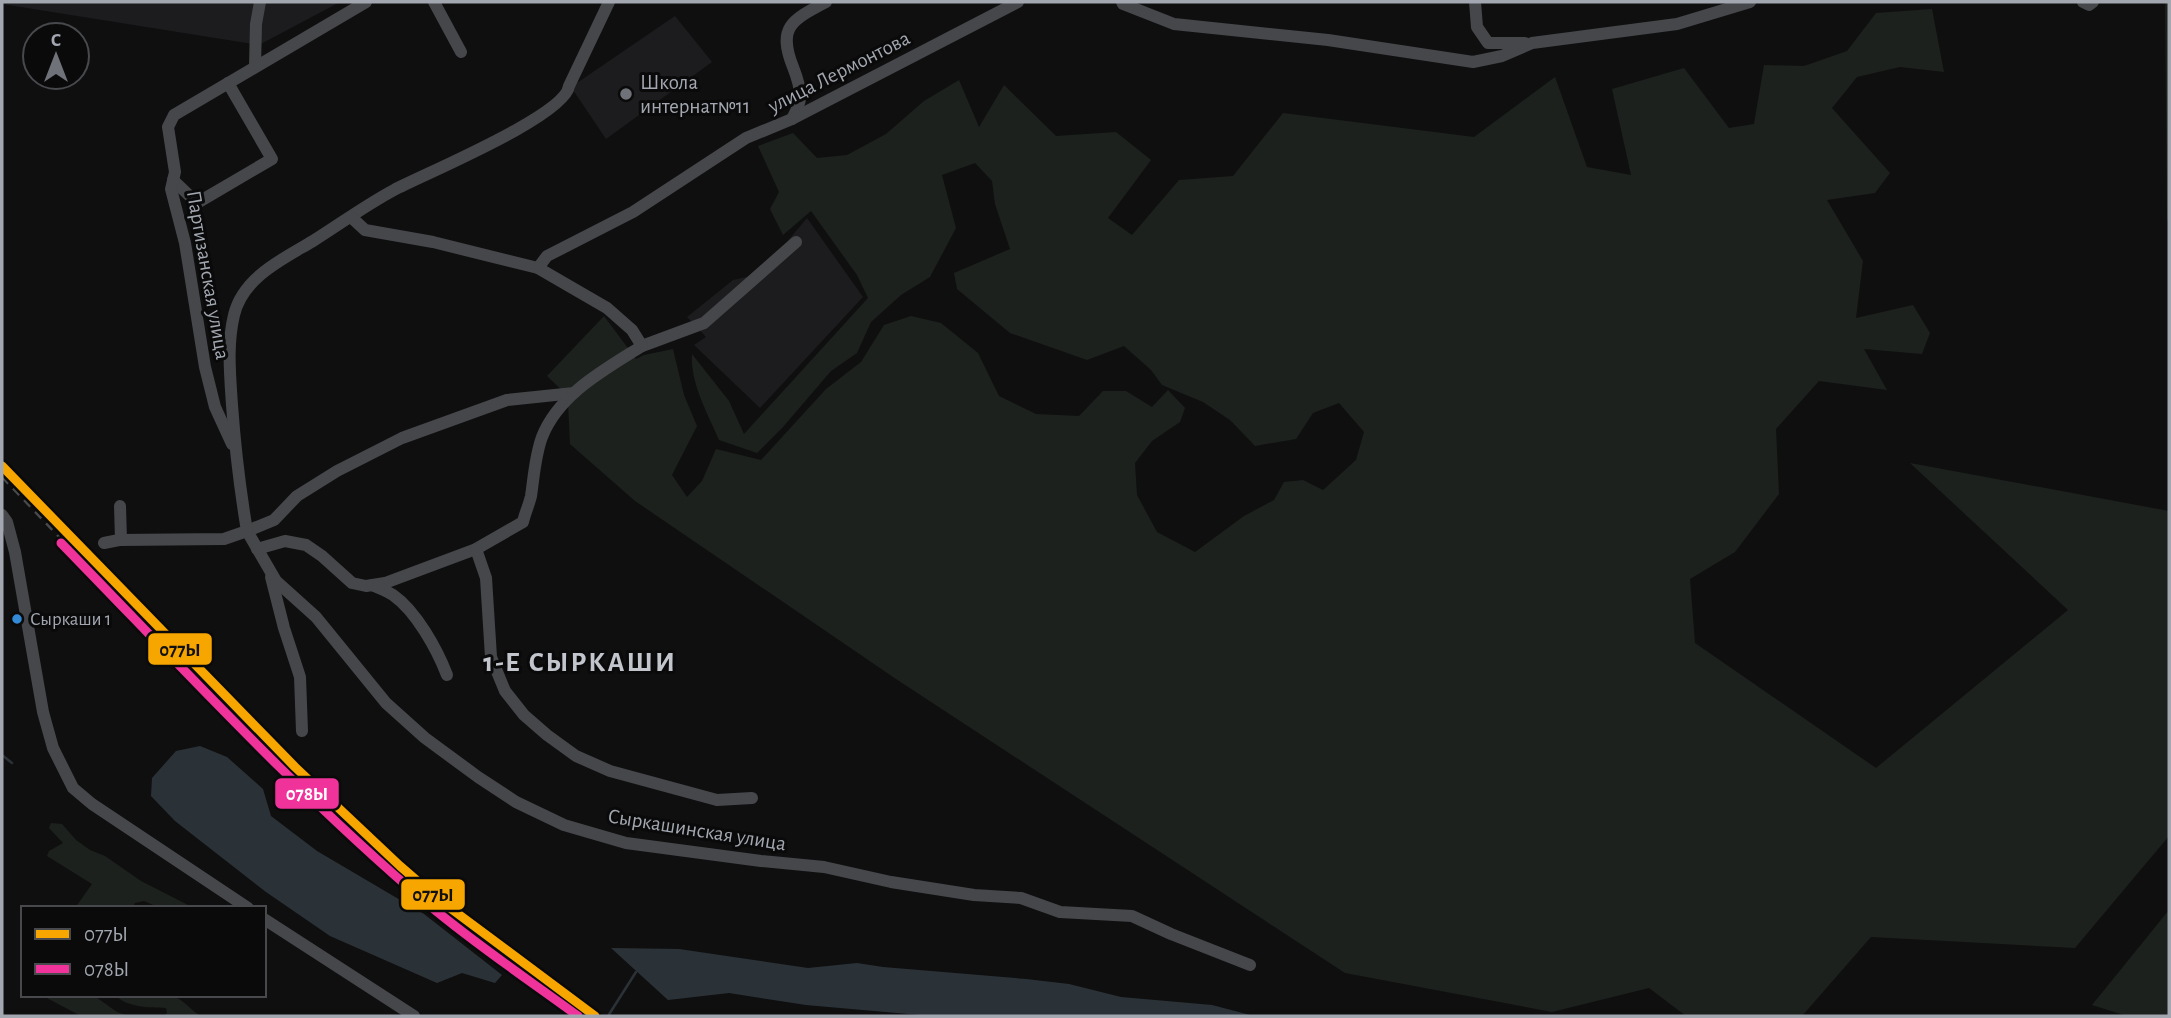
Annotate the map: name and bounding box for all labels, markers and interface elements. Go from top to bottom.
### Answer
north arrow [21,21,91,91]
street label: улица Лермонтова [764,27,914,117]
text: С [51,31,61,50]
place label: Школа интернат№11 [640,72,750,117]
marker: Школа интернат№11 [618,86,634,102]
street label: Партизанская улица [183,189,233,362]
place label: Сыркаши 1 [30,610,111,629]
marker: Сыркаши 1 [10,612,24,626]
line badge: 077Ы [147,632,213,666]
text: 077Ы [159,641,201,660]
district label: 1-Е СЫРКАШИ [483,649,677,677]
line badge: 078Ы [274,777,340,810]
text: 078Ы [286,785,328,804]
street label: Сыркашинская улица [606,806,788,855]
line badge: 077Ы [400,878,466,911]
text: 077Ы [412,886,454,905]
legend [21,906,266,997]
text: 077Ы [84,924,128,945]
text: 078Ы [84,959,130,980]

